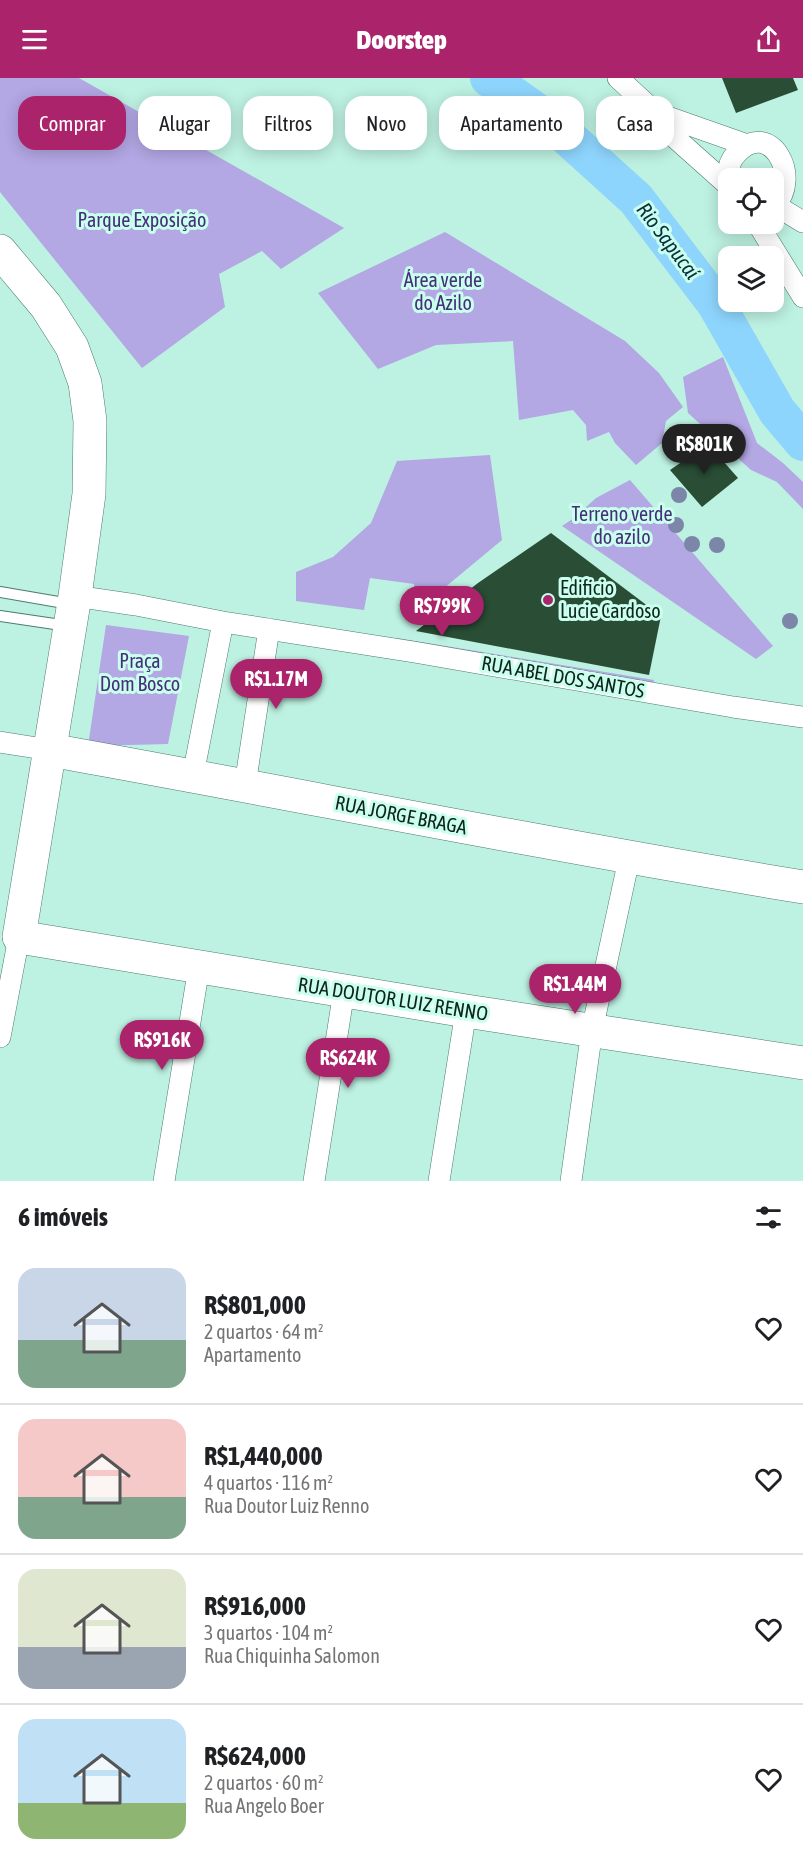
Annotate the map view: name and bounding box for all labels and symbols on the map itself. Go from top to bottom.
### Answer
water label: Rio Sapucaí [632,198,706,284]
park label: Parque Exposição [78,208,206,231]
park label: Área verde do Azilo [404,268,482,314]
pin: R$801K [655,424,753,475]
park label: Terreno verde do azilo [572,502,672,548]
place label: Edificio Lucie Cardoso [560,576,661,622]
pin: R$799K [393,586,491,637]
marker: Edificio Lucie Cardoso [541,593,555,607]
park label: Praça Dom Bosco [100,649,180,695]
street label: RUA ABEL DOS SANTOS [480,651,646,702]
pin: R$1.17M [221,659,331,710]
street label: RUA JORGE BRAGA [333,790,469,839]
pin: R$1.44M [520,964,630,1015]
street label: RUA DOUTOR LUIZ RENNO [296,972,490,1025]
pin: R$916K [113,1020,211,1071]
pin: R$624K [299,1038,397,1089]

